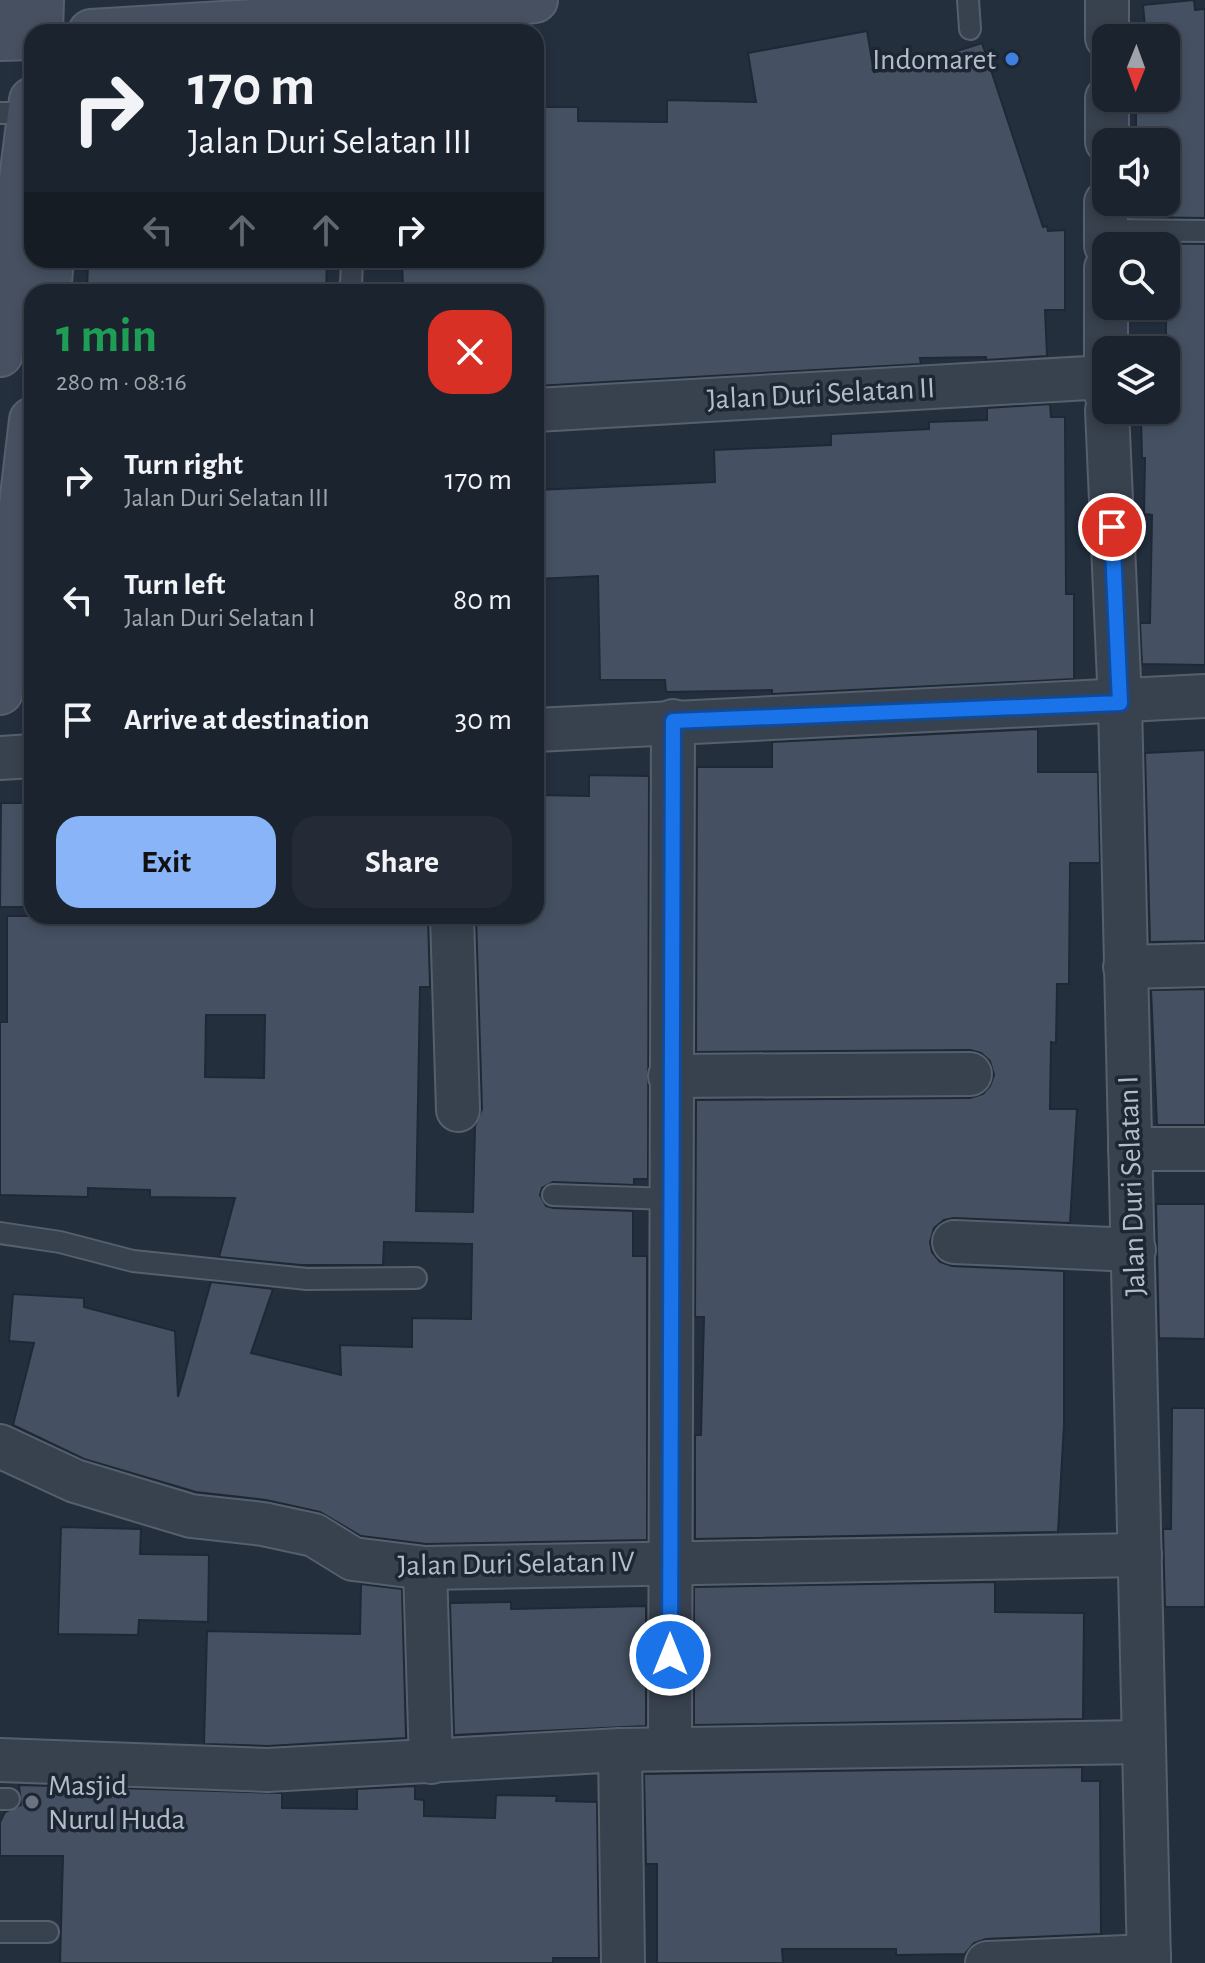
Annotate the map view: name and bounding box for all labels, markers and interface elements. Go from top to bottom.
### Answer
north arrow [1092,24,1180,112]
map controls [1092,24,1180,424]
place label: Indomaret [872,45,996,75]
marker: Indomaret [1003,50,1021,68]
icon: right [56,56,160,160]
text: 170 m [188,59,315,115]
text: Jalan Duri Selatan III [188,124,472,160]
button: sound [1092,128,1180,216]
icon: left [136,208,180,252]
icon: ahead [220,208,264,252]
icon: ahead [304,208,348,252]
icon: right [388,208,432,252]
button: search [1092,232,1180,320]
button: close [428,310,512,394]
text: 1 min [56,313,157,361]
button: layers [1092,336,1180,424]
text: 280 m · 08:16 [56,369,187,395]
street label: Jalan Duri Selatan II [706,373,936,415]
text: Turn right [124,450,243,480]
icon: right [56,458,100,502]
text: 170 m [444,465,512,495]
text: Jalan Duri Selatan III [124,485,329,511]
pin [1078,493,1146,561]
icon: arrive [1090,505,1134,549]
text: Turn left [124,570,225,600]
icon: left [56,578,100,622]
text: 80 m [453,585,512,615]
text: Jalan Duri Selatan I [124,605,315,631]
icon: arrive [56,698,100,742]
text: Arrive at destination [124,705,370,735]
text: 30 m [455,705,512,735]
button: Exit [56,816,276,908]
button: Share [292,816,512,908]
street label: Jalan Duri Selatan I [1113,1075,1151,1297]
street label: Jalan Duri Selatan IV [397,1547,635,1581]
position arrow [628,1613,712,1697]
place label: Masjid Nurul Huda [48,1771,185,1835]
marker: Masjid Nurul Huda [23,1793,41,1811]

